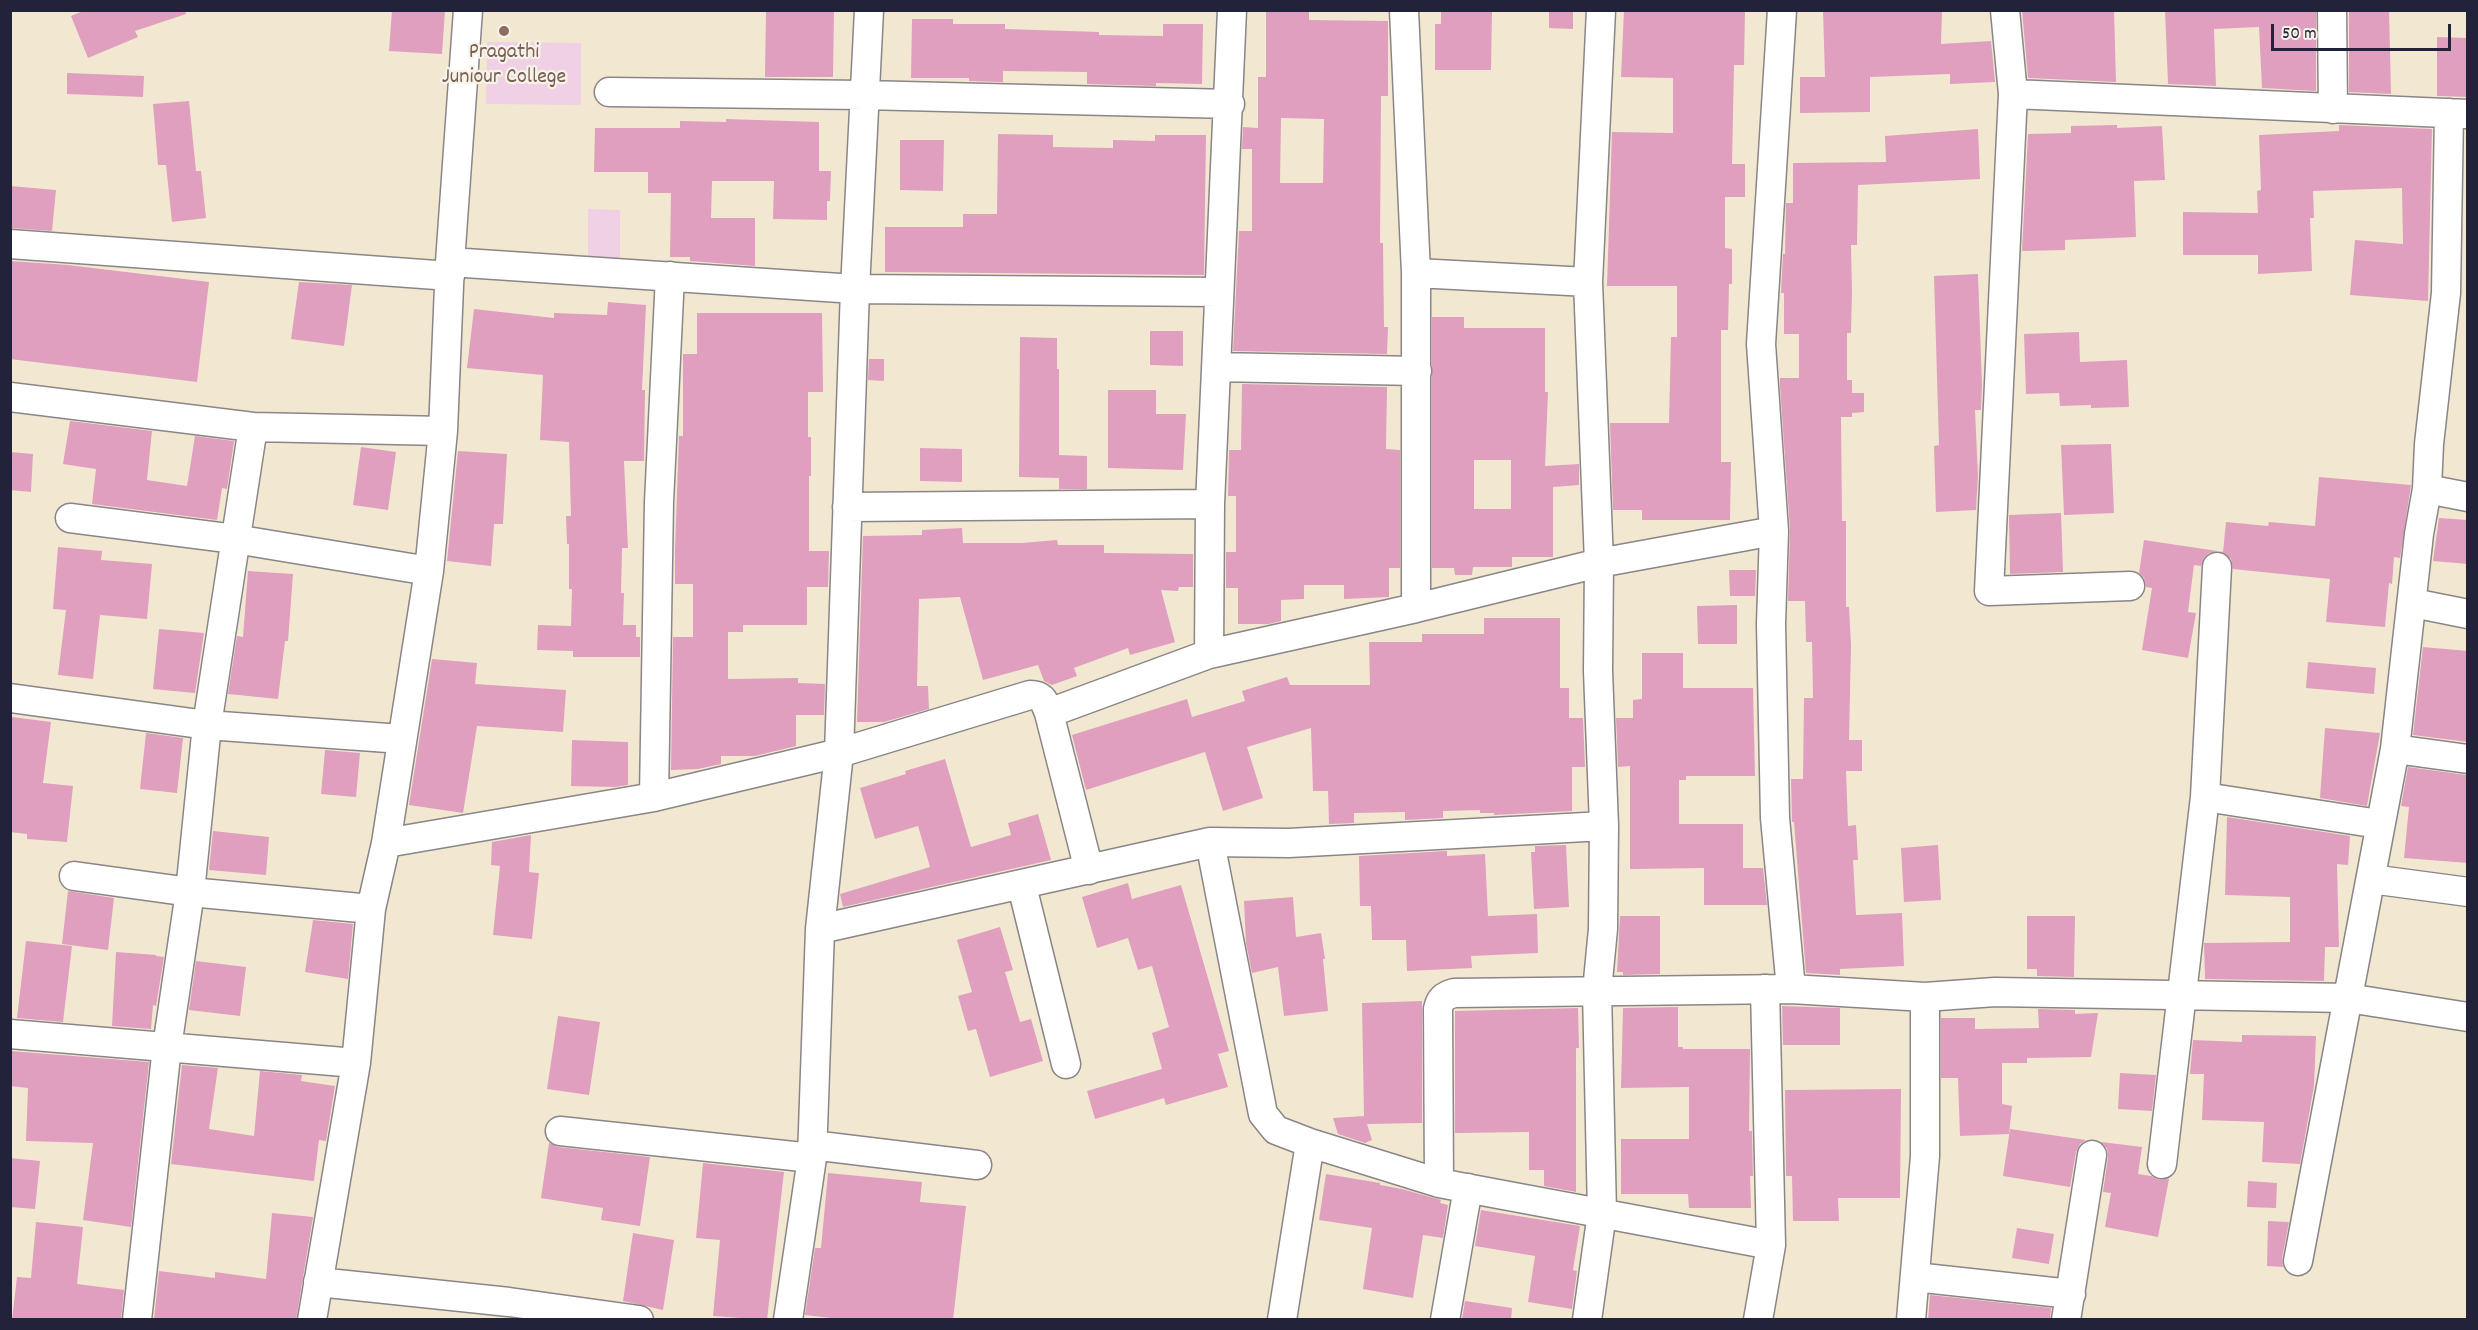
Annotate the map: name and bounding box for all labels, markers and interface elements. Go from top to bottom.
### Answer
scale bar [2274,12,2454,50]
text: 50 m [2282,22,2317,47]
marker: Pragathi Juniour College [497,24,511,38]
place label: Pragathi Juniour College [442,41,566,92]

